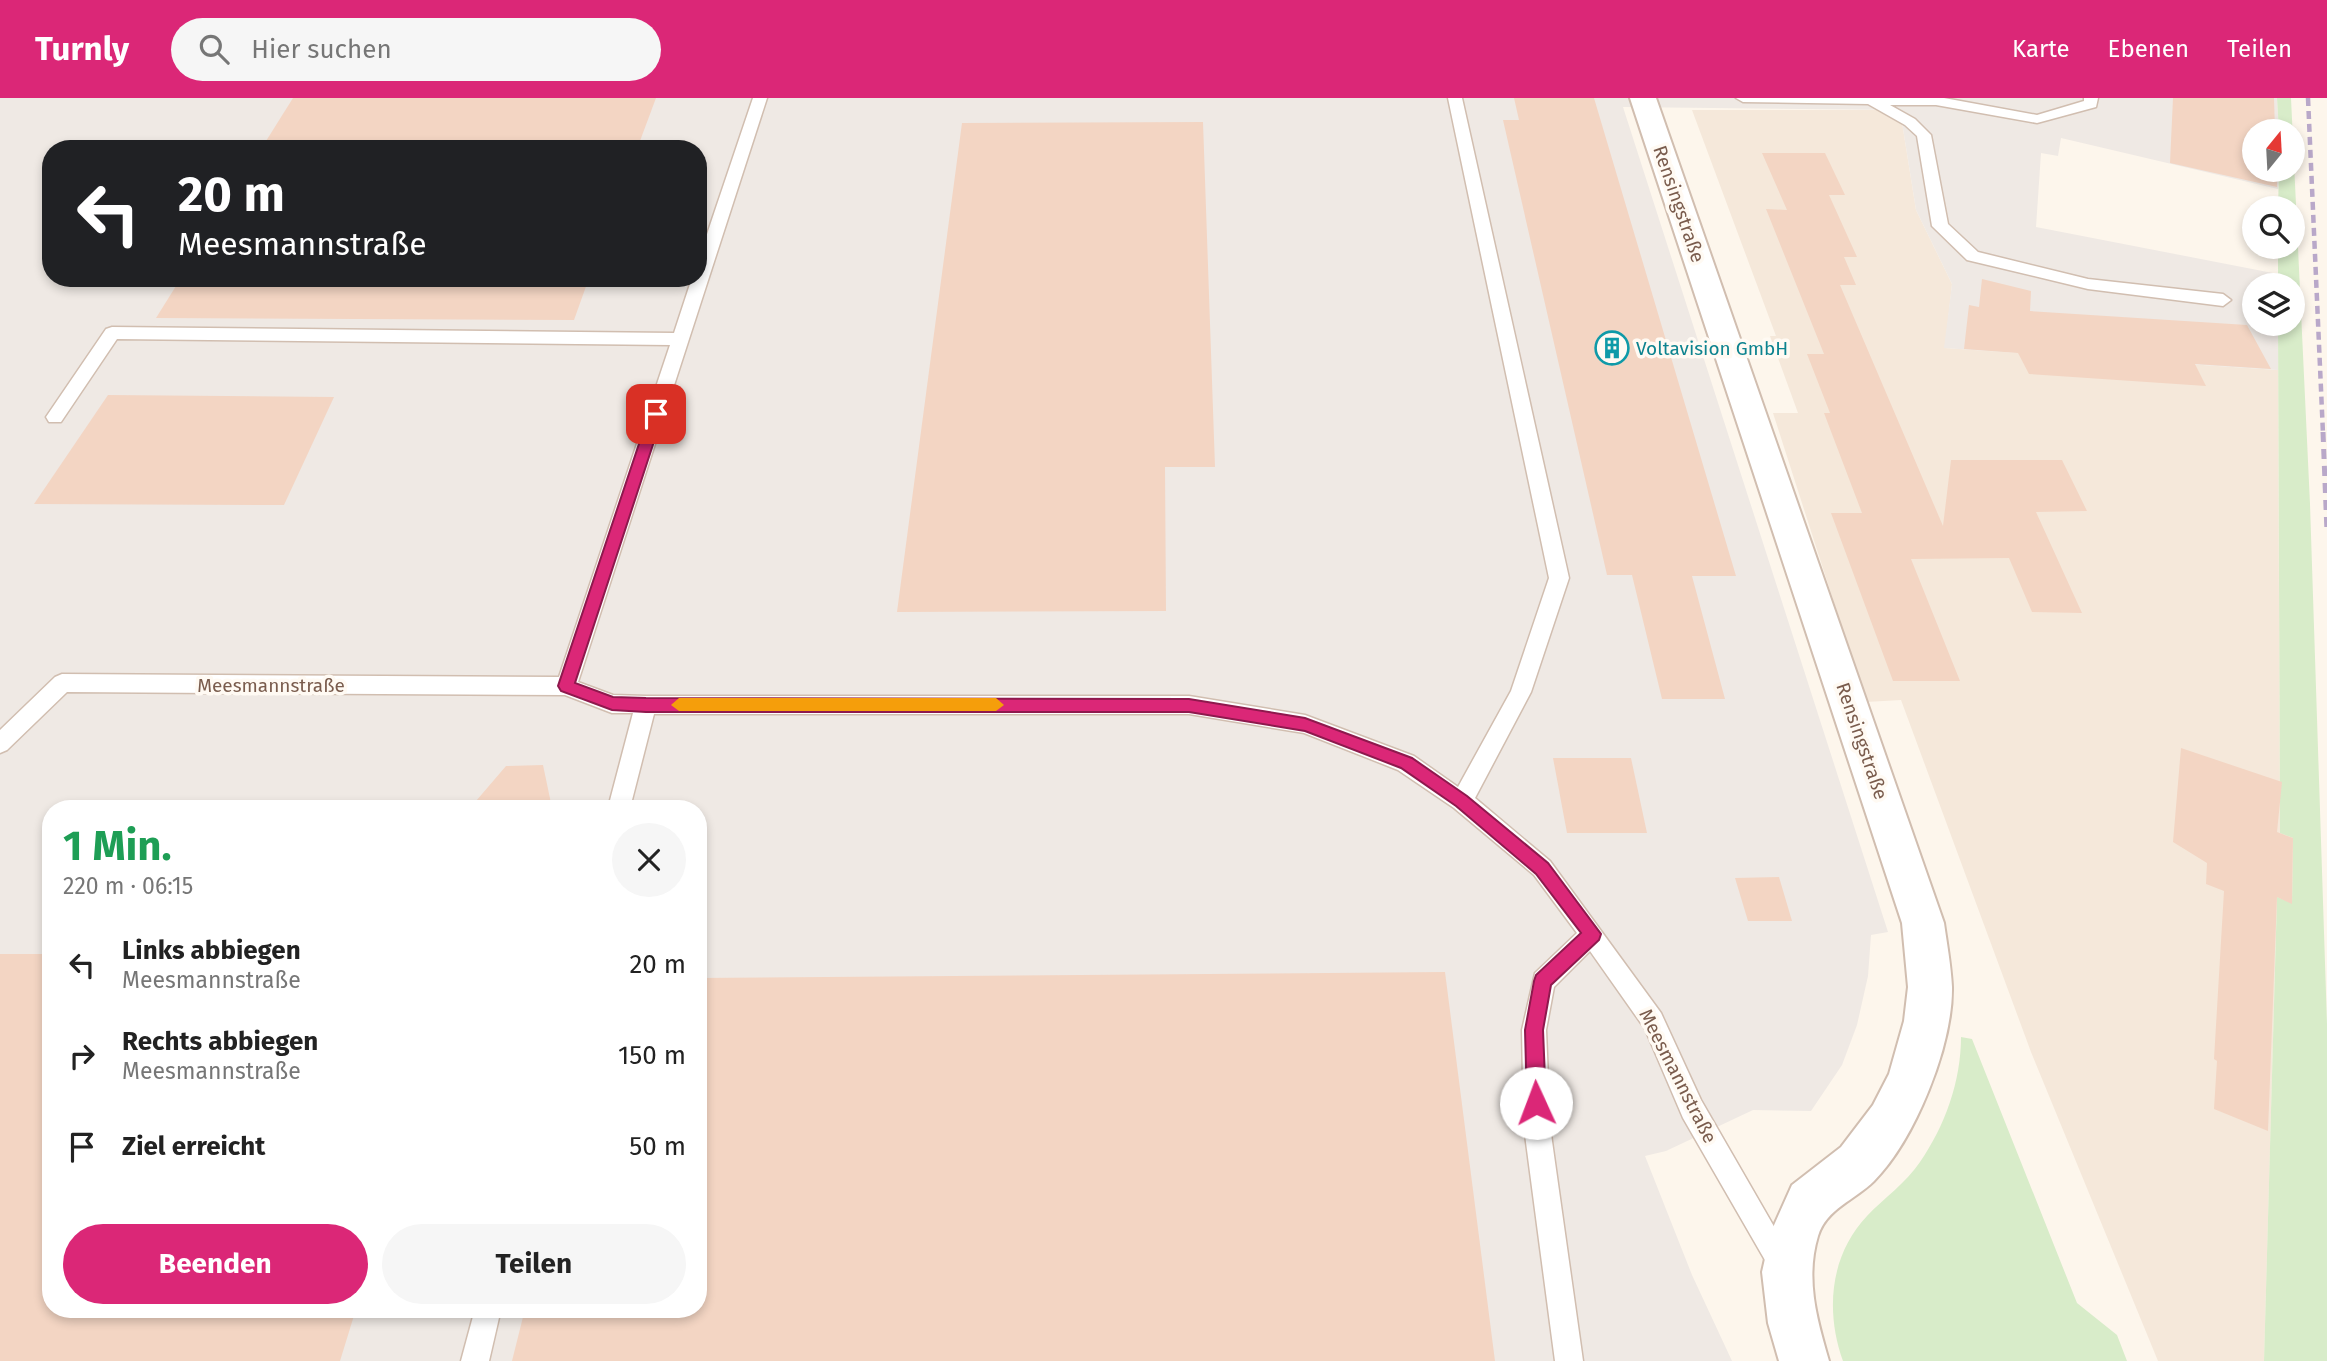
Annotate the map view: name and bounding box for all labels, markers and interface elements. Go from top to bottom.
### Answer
search box [171,18,661,81]
text: Turnly [35,29,129,69]
icon: search [195,30,233,68]
text: Hier suchen [251,34,392,65]
text: Karte [2012,35,2070,63]
text: Ebenen [2108,35,2189,63]
text: Teilen [2227,35,2292,63]
north arrow [2242,119,2305,182]
map controls [2242,119,2305,336]
street label: Rensingstraße [1648,142,1710,266]
text: 20 m [178,165,285,224]
icon: left [63,168,154,259]
button: search [2242,196,2305,259]
text: Meesmannstraße [178,225,427,263]
button: layers [2242,273,2305,336]
building icon: Voltavision GmbH [1593,329,1631,367]
place label: Voltavision GmbH [1636,337,1788,360]
pin [626,384,686,444]
icon: arrive [637,395,675,433]
street label: Meesmannstraße [197,674,345,697]
street label: Rensingstraße [1831,679,1893,803]
text: 1 Min. [63,821,172,871]
button: close [612,823,686,897]
text: 220 m · 06:15 [63,872,193,900]
text: Links abbiegen [122,935,301,966]
icon: left [63,946,101,984]
text: 20 m [629,949,686,980]
text: Meesmannstraße [122,966,301,994]
street label: Meesmannstraße [1634,1005,1722,1147]
text: Rechts abbiegen [122,1026,318,1057]
icon: right [63,1037,101,1075]
text: 150 m [618,1040,686,1071]
text: Meesmannstraße [122,1057,301,1085]
position arrow [1499,1066,1573,1140]
icon: arrive [63,1128,101,1166]
text: Ziel erreicht [122,1131,265,1162]
text: 50 m [629,1131,686,1162]
button: Beenden [63,1224,368,1304]
button: Teilen [382,1224,686,1304]

